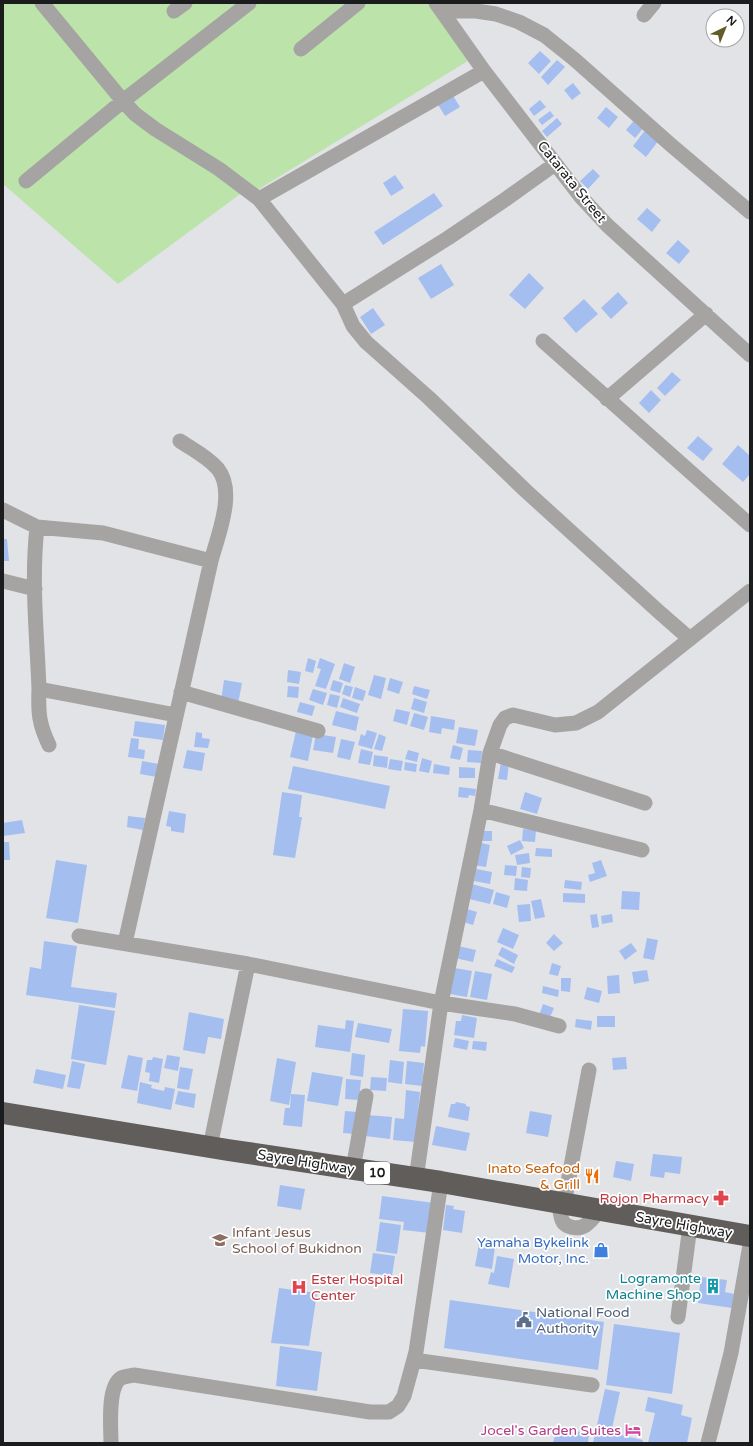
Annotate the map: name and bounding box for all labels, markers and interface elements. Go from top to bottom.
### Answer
north arrow [705,8,745,48]
text: N [724,13,739,29]
street label: Catarata Street [534,138,611,227]
street label: Sayre Highway [256,1146,356,1178]
place label: Inato Seafood & Grill [487,1160,580,1193]
road number: 10 [364,1162,390,1184]
restaurant icon: Inato Seafood & Grill [583,1167,601,1185]
pharmacy icon: Rojon Pharmacy [712,1189,730,1207]
place label: Rojon Pharmacy [600,1190,709,1207]
street label: Sayre Highway [634,1208,734,1242]
place label: Infant Jesus School of Bukidnon [232,1224,362,1257]
school or university icon: Infant Jesus School of Bukidnon [211,1231,229,1249]
place label: Yamaha Bykelink Motor, Inc. [477,1234,589,1267]
shop icon: Yamaha Bykelink Motor, Inc. [592,1241,610,1259]
place label: Logramonte Machine Shop [606,1270,701,1303]
place label: Ester Hospital Center [311,1271,403,1304]
building icon: Logramonte Machine Shop [704,1277,722,1295]
hospital icon: Ester Hospital Center [290,1278,308,1296]
place label: National Food Authority [536,1304,630,1337]
public building icon: National Food Authority [515,1311,533,1329]
hotel icon: Jocel's Garden Suites [624,1421,642,1439]
place label: Jocel's Garden Suites [481,1422,621,1439]

